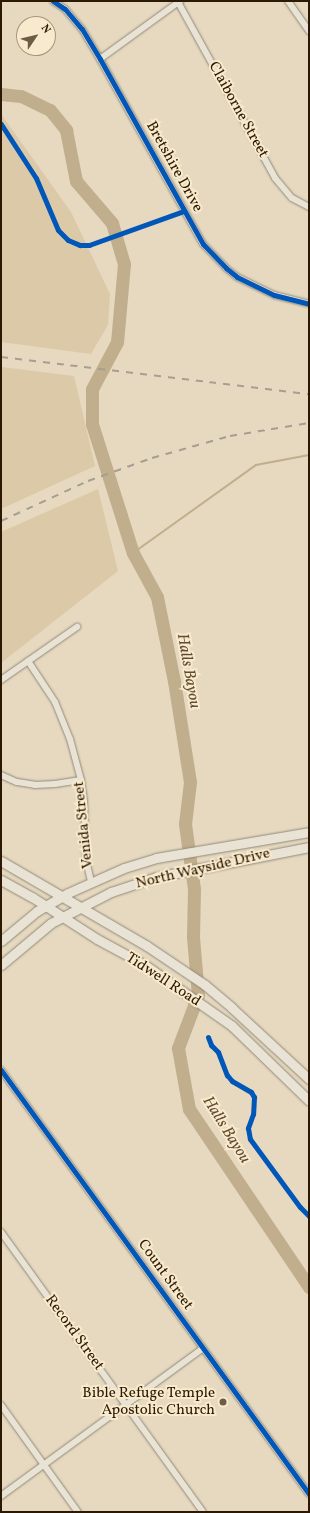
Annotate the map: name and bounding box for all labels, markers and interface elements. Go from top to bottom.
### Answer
north arrow [16,16,56,56]
text: N [37,22,54,37]
street label: Claiborne Street [204,59,272,161]
street label: Bretshire Drive [142,119,206,215]
water label: Halls Bayou [172,632,204,710]
street label: Venida Street [70,780,98,870]
street label: North Wayside Drive [134,845,272,893]
street label: Tidwell Road [122,949,204,1011]
water label: Halls Bayou [198,1093,254,1167]
street label: Count Street [133,1236,197,1314]
street label: Record Street [41,1292,107,1374]
place label: Bible Refuge Temple Apostolic Church [82,1384,215,1419]
marker: Bible Refuge Temple Apostolic Church [218,1397,228,1407]

